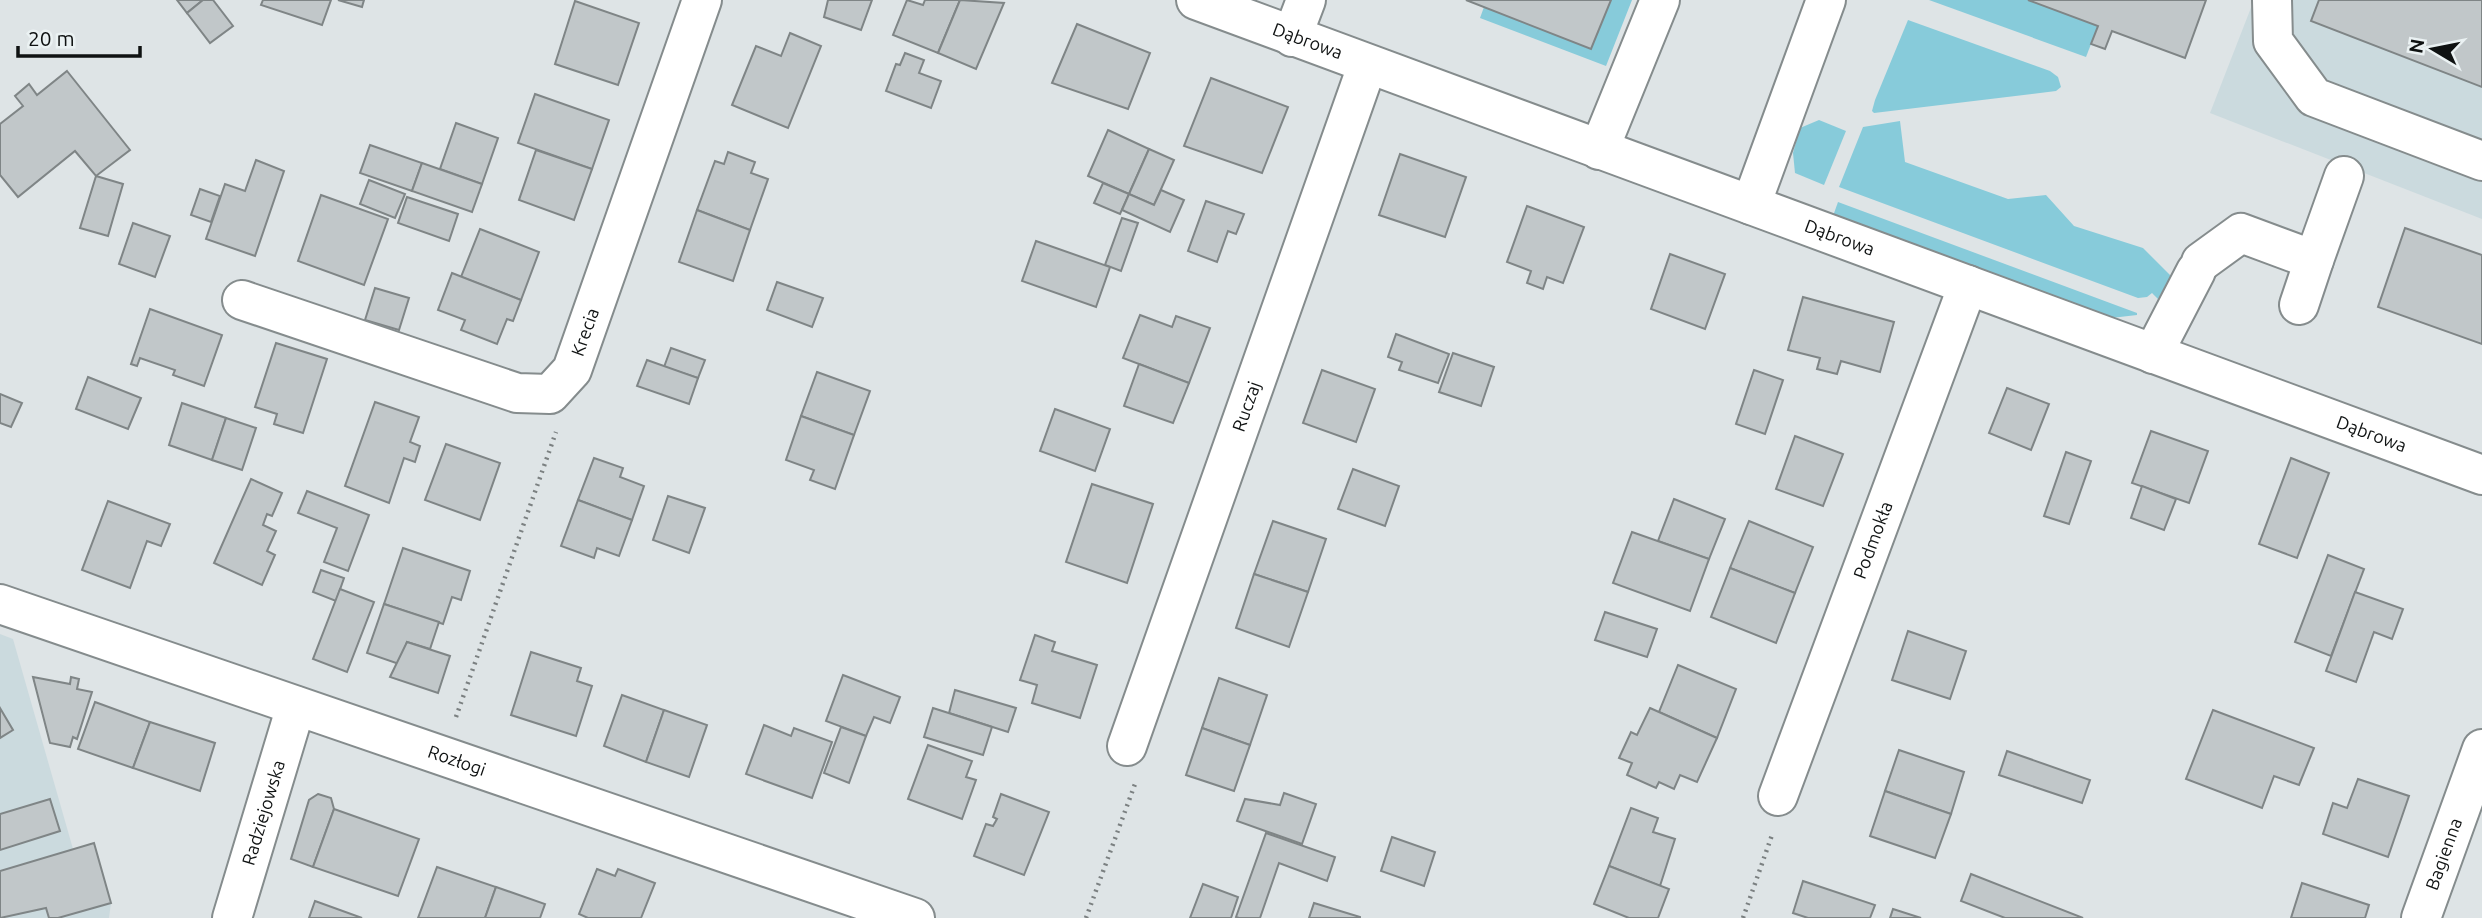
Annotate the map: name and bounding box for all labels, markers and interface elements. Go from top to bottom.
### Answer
scale bar [18,14,140,58]
north arrow [2398,14,2468,84]
street label: Dąbrowa [1270,18,1346,62]
text: 20 m [28,26,75,50]
text: N [2404,37,2428,55]
street label: Dąbrowa [1802,215,1878,259]
street label: Krecia [567,305,602,359]
street label: Ruczaj [1228,378,1264,434]
street label: Dąbrowa [2334,411,2409,455]
street label: Podmokła [1849,498,1896,581]
street label: Rozłogi [426,741,489,779]
street label: Radziejowska [238,758,288,867]
street label: Bagienna [2421,815,2465,892]

